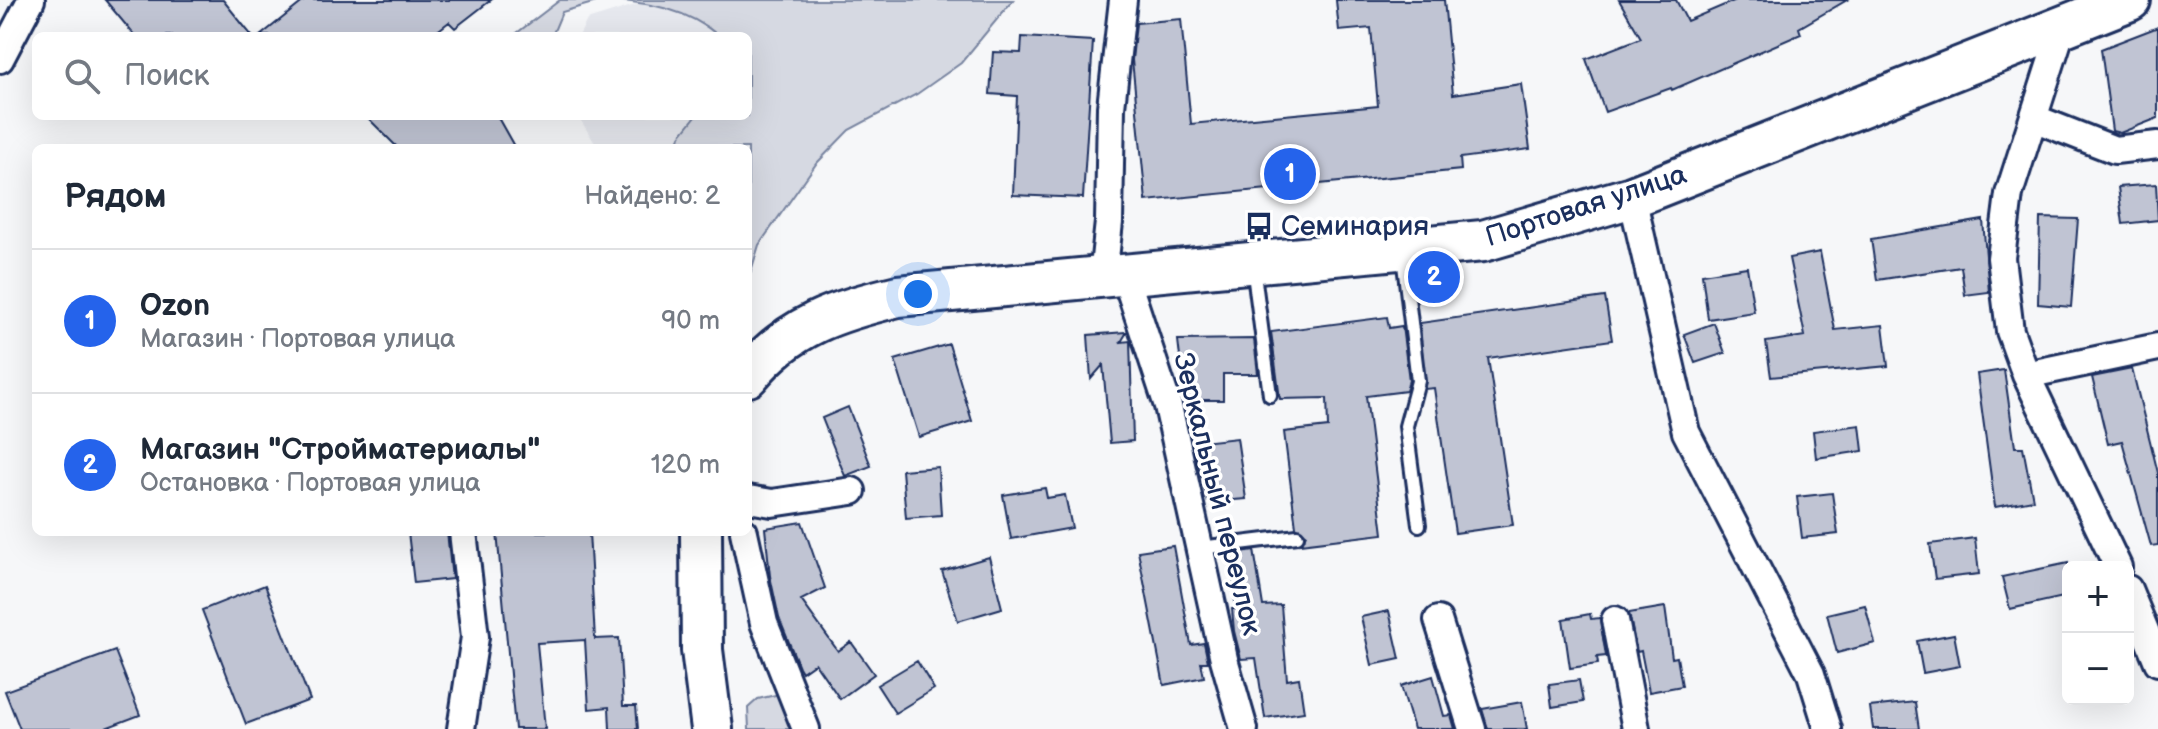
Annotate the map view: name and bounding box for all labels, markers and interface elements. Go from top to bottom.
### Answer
search box [32,32,752,120]
icon: search [60,54,104,98]
text: Поиск [124,58,210,94]
pin: 1 [1264,144,1316,204]
street label: Портовая улица [1481,158,1691,254]
text: Рядом [64,176,166,217]
text: Найдено: 2 [584,181,720,212]
place label: Семинария [1281,210,1429,243]
bus stop icon: Семинария [1244,211,1274,241]
pin: 2 [1408,247,1460,307]
your location [898,274,938,314]
text: Ozon [140,288,210,324]
text: 1 [85,306,95,337]
text: 90 m [661,306,720,337]
text: Магазин · Портовая улица [140,324,455,355]
street label: Зеркальный переулок [1166,350,1268,639]
text: Магазин "Стройматериалы" [140,432,540,468]
text: 2 [82,450,98,481]
text: 120 m [651,450,720,481]
text: Остановка · Портовая улица [140,468,481,499]
map controls [2062,561,2134,705]
button: + [2062,561,2134,633]
button: − [2062,633,2134,705]

